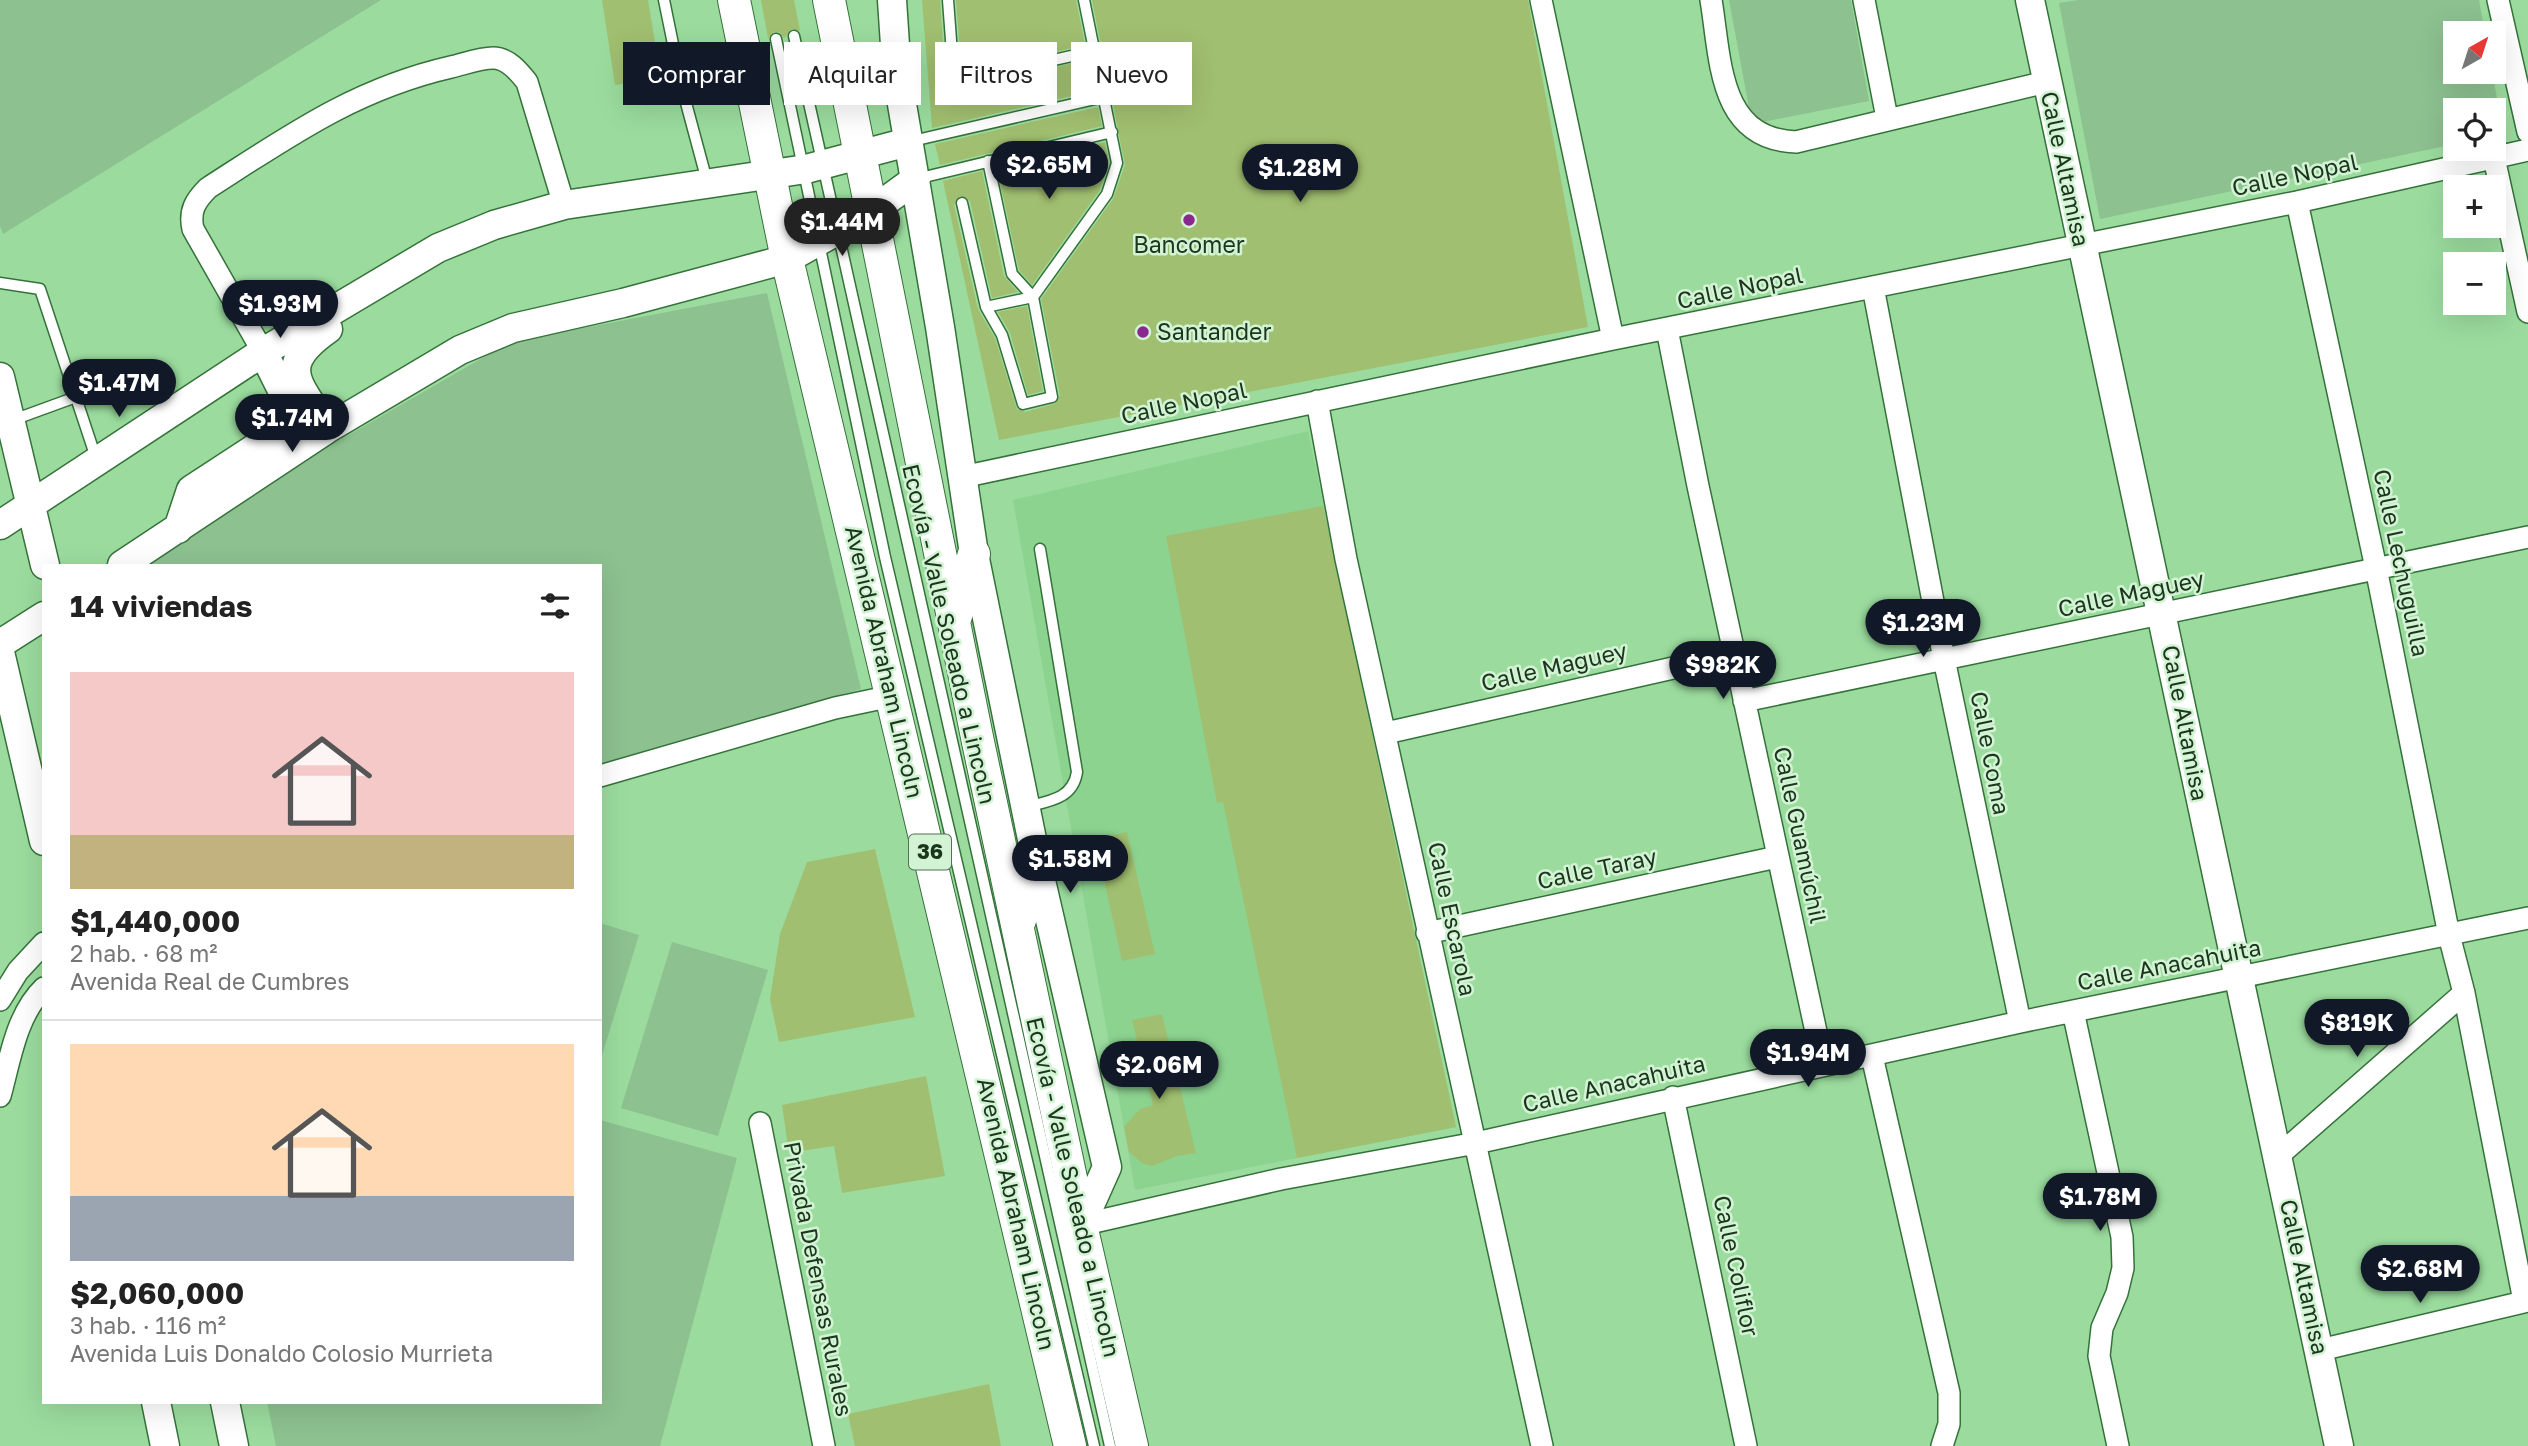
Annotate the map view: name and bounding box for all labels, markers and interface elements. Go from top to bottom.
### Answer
north arrow [2443,21,2506,84]
map controls [2443,21,2506,315]
chip: Comprar [623,42,770,105]
chip: Alquilar [784,42,921,105]
chip: Filtros [935,42,1057,105]
chip: Nuevo [1071,42,1192,105]
street label: Calle Altamisa [2036,89,2096,249]
button: locate [2443,98,2506,161]
pin: $2.65M [992,142,1106,201]
pin: $1.28M [1243,144,1357,204]
street label: Calle Nopal [2229,147,2360,201]
text: $2.65M [1006,150,1092,178]
text: $1.28M [1258,153,1342,181]
button: + [2443,175,2506,238]
pin: $1.44M [785,198,899,258]
text: $1.44M [800,207,884,235]
marker: Bancomer [1181,212,1197,228]
place label: Bancomer [1133,230,1245,258]
button: − [2443,252,2506,315]
street label: Calle Nopal [1674,260,1805,314]
pin: $1.93M [223,280,337,340]
text: $1.93M [238,289,322,317]
place label: Santander [1157,317,1271,345]
marker: Santander [1135,324,1151,340]
pin: $1.47M [62,360,176,419]
text: $1.47M [78,368,160,396]
street label: Calle Nopal [1118,375,1249,429]
pin: $1.74M [235,394,349,454]
text: $1.74M [251,403,333,431]
street label: Ecovía - Valle Soleado a Lincoln [897,461,1003,807]
street label: Calle Lechuguilla [2368,466,2436,659]
street label: Avenida Abraham Lincoln [840,523,930,801]
street label: Calle Maguey [2055,564,2207,622]
icon: filters [536,587,574,625]
text: 14 viviendas [70,588,253,624]
pin: $1.23M [1866,600,1980,659]
text: $1.23M [1881,608,1965,636]
street label: Calle Maguey [1478,636,1630,696]
pin: $982K [1674,642,1772,701]
street label: Calle Altamisa [2157,643,2215,803]
text: $982K [1685,650,1761,678]
street label: Calle Coma [1965,689,2017,817]
icon: home [259,718,385,844]
street label: Calle Guamúchil [1769,744,1833,926]
road number: 36 [909,834,951,870]
pin: $1.58M [1013,836,1127,895]
street label: Calle Escarola [1423,839,1483,998]
street label: Calle Taray [1534,842,1659,894]
text: $1.58M [1028,844,1112,872]
text: $1,440,000 [70,903,240,939]
street label: Calle Anacahuita [2074,932,2263,996]
text: 2 hab. · 68 m² [70,939,218,967]
text: Avenida Real de Cumbres [70,967,349,995]
pin: $819K [2308,1000,2406,1059]
text: $819K [2320,1008,2394,1036]
street label: Ecovía - Valle Soleado a Lincoln [1021,1014,1127,1360]
pin: $1.94M [1751,1030,1865,1089]
text: $1.94M [1766,1038,1850,1066]
pin: $2.06M [1102,1042,1216,1101]
street label: Calle Anacahuita [1520,1048,1708,1118]
text: $2.06M [1116,1050,1202,1078]
street label: Avenida Abraham Lincoln [972,1075,1062,1353]
icon: home [259,1090,385,1216]
street label: Privada Defensas Rurales [779,1139,859,1419]
pin: $1.78M [2043,1174,2157,1233]
text: $1.78M [2059,1182,2141,1210]
street label: Calle Coliflor [1708,1193,1766,1339]
street label: Calle Altamisa [2275,1197,2335,1357]
pin: $2.68M [2363,1246,2477,1305]
text: $2.68M [2377,1254,2463,1282]
text: $2,060,000 [70,1275,244,1311]
text: 3 hab. · 116 m² [70,1311,226,1339]
text: Avenida Luis Donaldo Colosio Murrieta [70,1339,493,1367]

